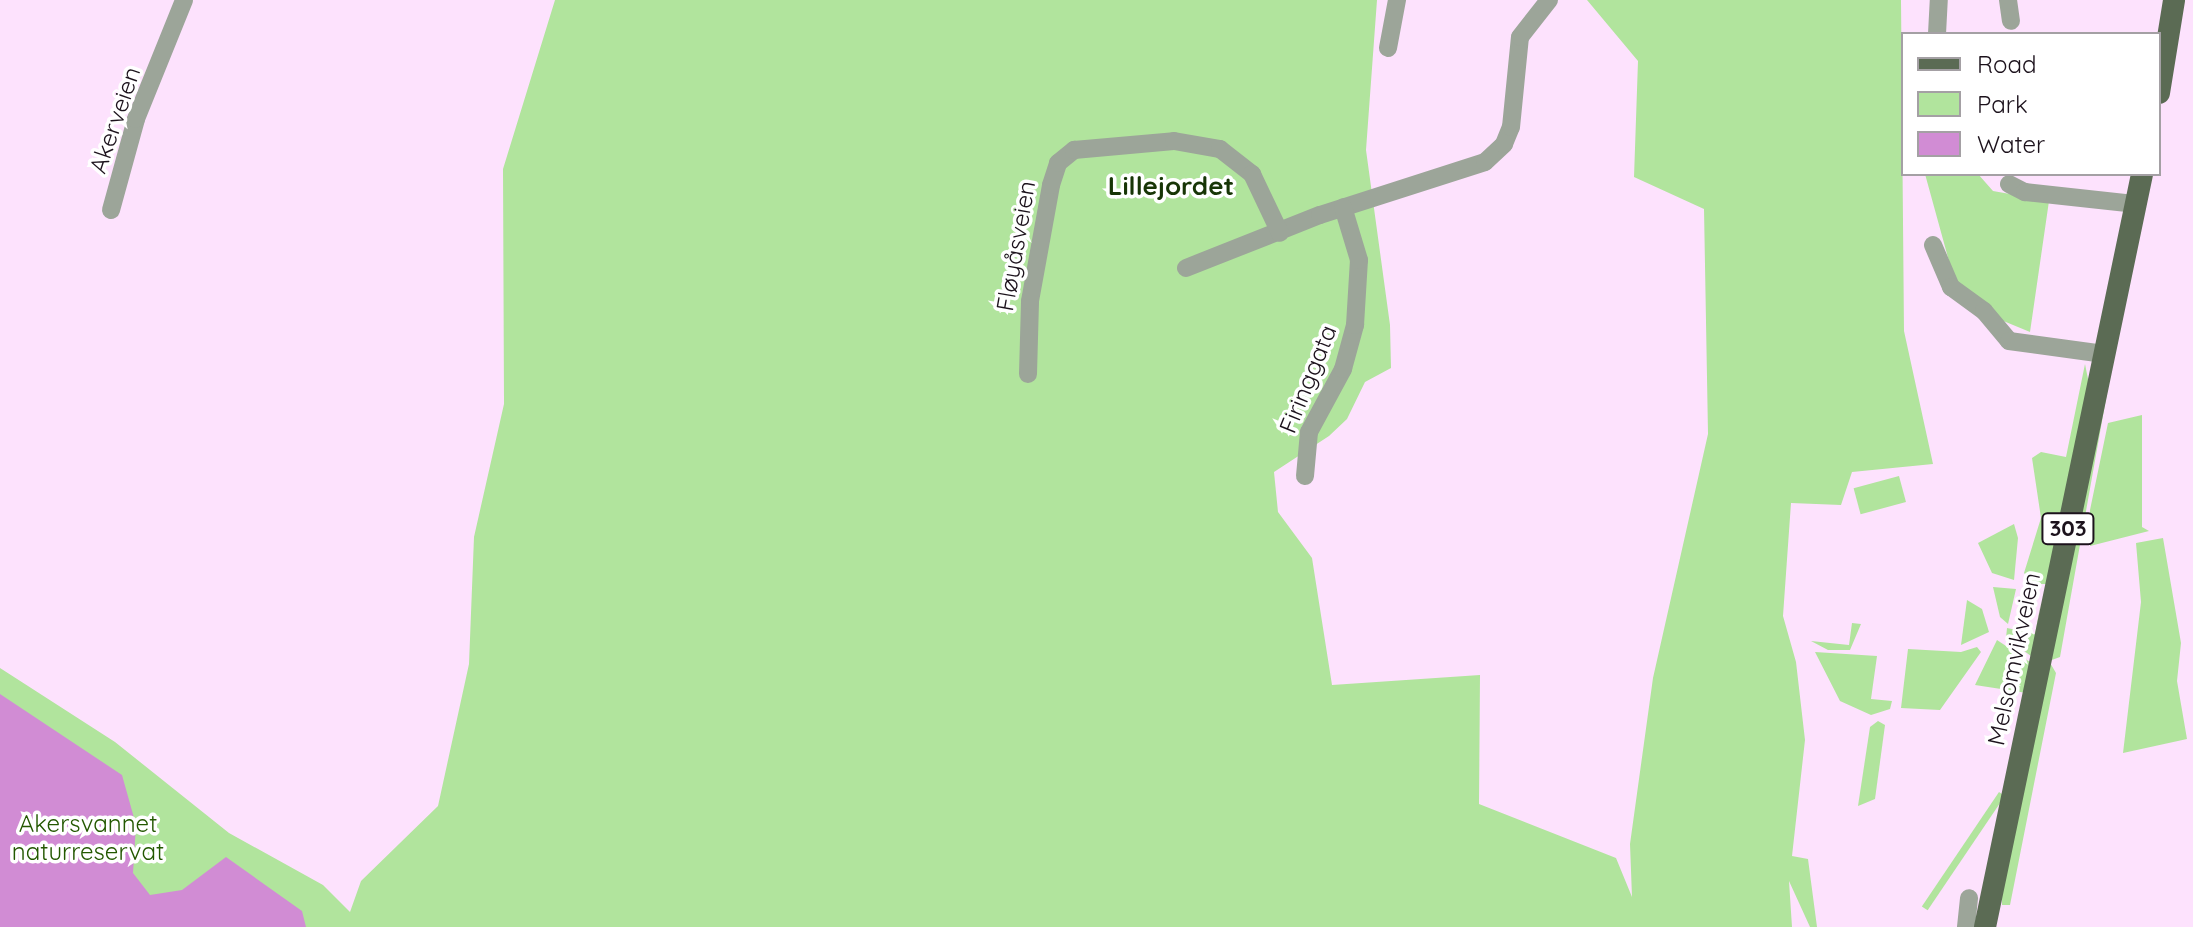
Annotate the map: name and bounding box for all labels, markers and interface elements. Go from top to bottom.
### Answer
legend [1901,32,2161,176]
text: Road [1977,49,2037,79]
street label: Akerveien [83,63,147,177]
text: Park [1977,89,2028,119]
text: Water [1977,129,2045,159]
district label: Lillejordet [1108,170,1234,202]
street label: Fløyåsveien [990,179,1042,313]
street label: Firinggata [1273,321,1343,437]
road number: 303 [2040,511,2096,547]
street label: Melsomvikveien [1982,570,2046,748]
park label: Akersvannet naturreservat [12,810,164,866]

